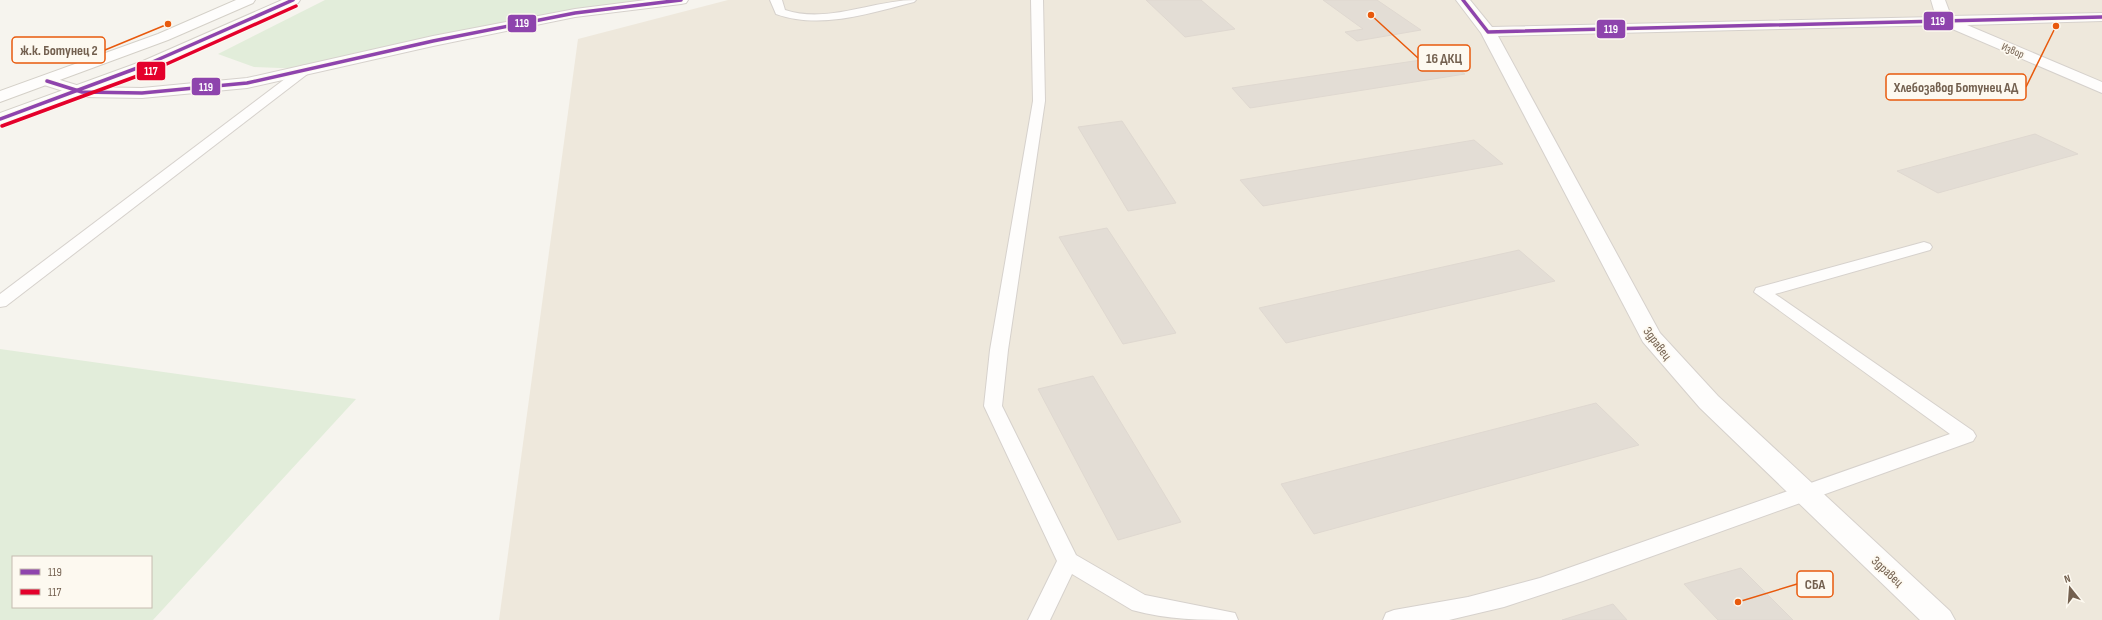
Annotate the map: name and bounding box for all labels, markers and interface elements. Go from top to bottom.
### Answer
line badge: 119 [1923,11,1954,31]
line badge: 119 [507,14,537,33]
text: 119 [1931,15,1945,28]
text: 119 [515,17,529,30]
line badge: 119 [1596,19,1626,39]
text: 119 [1604,23,1618,36]
callout: ж.к. Ботунец 2 [12,37,105,63]
street label: Извор [2000,40,2026,61]
text: ж.к. Ботунец 2 [20,42,98,59]
callout: 16 ДКЦ [1418,45,1470,71]
text: 16 ДКЦ [1426,50,1462,67]
line badge: 117 [136,61,166,81]
text: 117 [144,65,158,78]
callout: Хлебозавод Ботунец АД [1886,74,2026,100]
line badge: 119 [191,77,221,96]
text: Хлебозавод Ботунец АД [1893,79,2019,96]
text: 119 [199,81,213,94]
street label: Здравец [1639,324,1675,364]
street label: Здравец [1868,553,1907,591]
legend [12,556,152,608]
text: 119 [48,565,62,580]
north arrow [2050,568,2090,608]
callout: СБА [1797,571,1833,597]
text: N [2063,572,2072,586]
text: СБА [1805,576,1825,593]
text: 117 [48,585,61,600]

